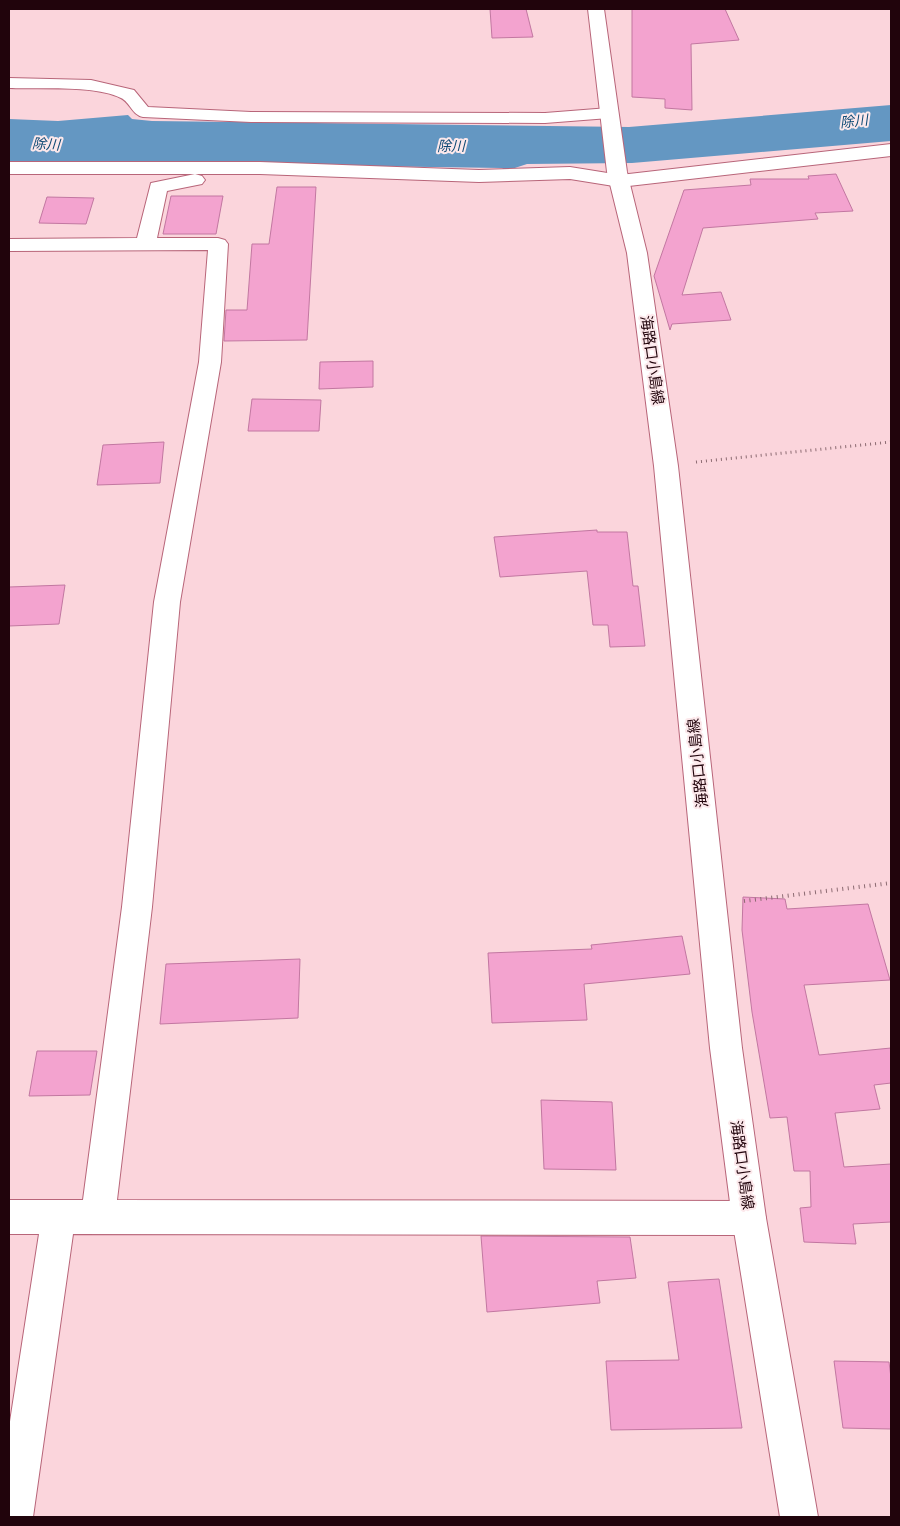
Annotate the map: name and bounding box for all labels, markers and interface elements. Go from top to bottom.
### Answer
water label: 除川 [839,110,871,131]
water label: 除川 [32,134,62,154]
water label: 除川 [437,137,467,155]
street label: 海路口小島線 [637,314,668,406]
street label: 海路口小島線 [683,717,712,809]
street label: 海路口小島線 [727,1119,758,1211]

